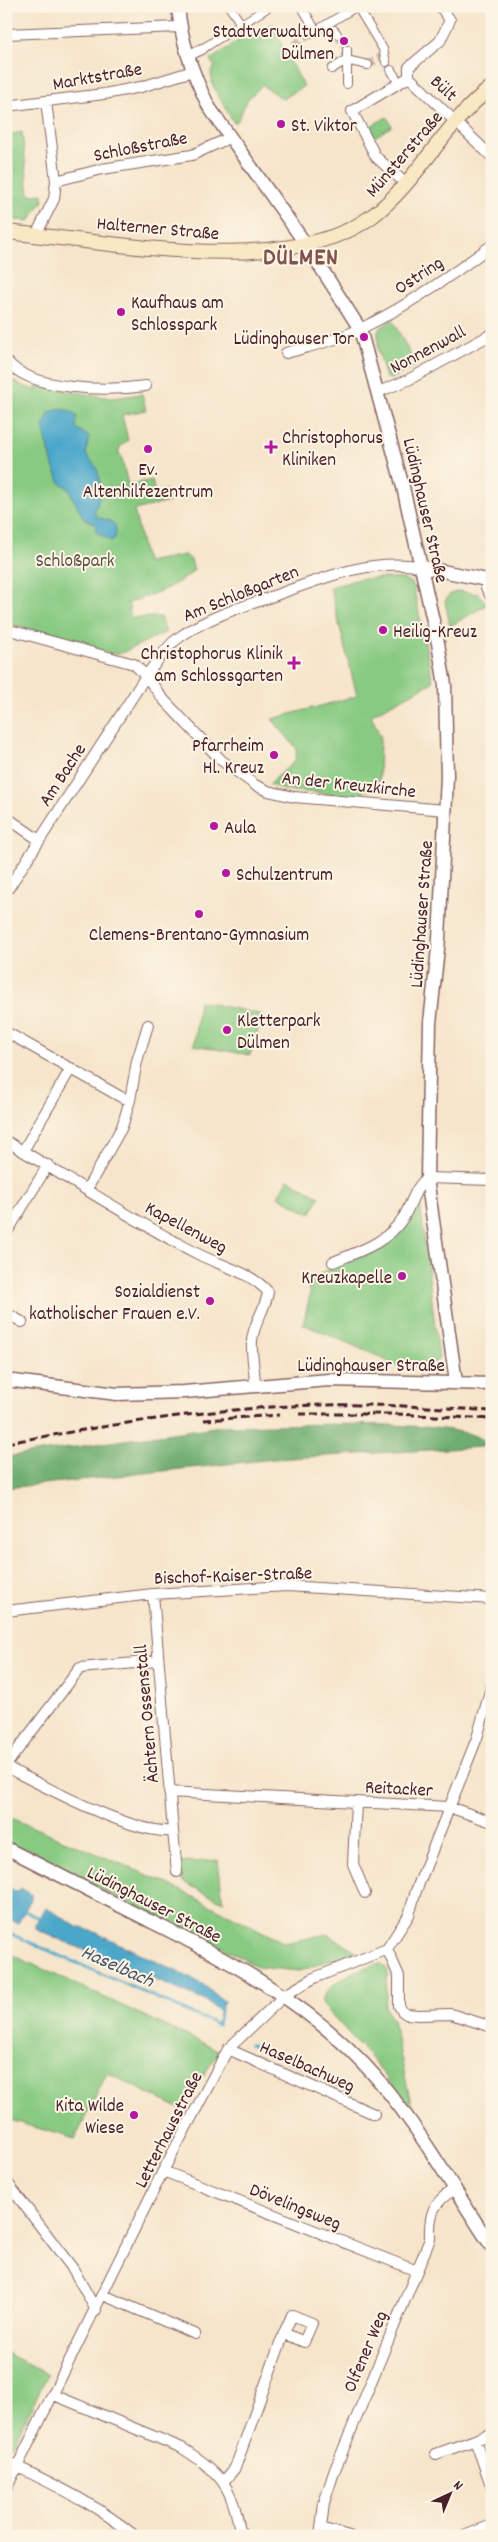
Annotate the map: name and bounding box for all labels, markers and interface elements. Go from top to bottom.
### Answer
place label: Stadtverwaltung Dülmen [212,20,334,69]
marker: Stadtverwaltung Dülmen [338,35,350,47]
street label: Marktstraße [51,57,144,100]
street label: Bült [423,70,462,109]
street label: Münsterstraße [360,106,451,204]
place label: St. Viktor [291,114,357,141]
marker: St. Viktor [275,118,287,130]
street label: Schloßstraße [91,126,190,171]
street label: Halterner Straße [95,212,220,249]
district label: DÜLMEN [263,242,339,276]
street label: Ostring [390,251,450,303]
place label: Kaufhaus am Schlosspark [131,291,224,340]
marker: Kaufhaus am Schlosspark [115,306,127,318]
street label: Nonnenwall [386,320,472,382]
place label: Lüdinghauser Tor [234,327,354,354]
marker: Lüdinghauser Tor [358,331,370,343]
place label: Christophorus Kliniken [282,426,383,475]
street label: Lüdinghauser Straße [394,436,453,586]
marker: Christophorus Kliniken [264,440,278,454]
marker: Ev. Altenhilfezentrum [142,443,154,455]
place label: Ev. Altenhilfezentrum [83,458,213,507]
park label: Schloßpark [35,549,115,576]
street label: Am Schloßgarten [179,560,303,631]
place label: Heilig-Kreuz [393,620,477,647]
marker: Heilig-Kreuz [377,624,389,636]
place label: Christophorus Klinik am Schlossgarten [141,642,283,691]
marker: Christophorus Klinik am Schlossgarten [287,656,301,670]
place label: Pfarrheim Hl. Kreuz [192,734,264,783]
street label: Am Bache [33,739,94,813]
marker: Pfarrheim Hl. Kreuz [268,749,280,761]
street label: An der Kreuzkirche [280,766,417,807]
place label: Aula [224,816,257,843]
marker: Aula [208,820,220,832]
street label: Lüdinghauser Straße [405,840,442,989]
place label: Schulzentrum [236,863,333,890]
marker: Schulzentrum [220,867,232,879]
marker: Clemens-Brentano-Gymnasium [193,908,205,920]
place label: Clemens-Brentano-Gymnasium [89,923,309,950]
place label: Kletterpark Dülmen [237,1009,321,1058]
marker: Kletterpark Dülmen [221,1024,233,1036]
street label: Kapellenweg [139,1196,231,1262]
place label: Kreuzkapelle [301,1266,392,1293]
marker: Kreuzkapelle [396,1270,408,1282]
place label: Sozialdienst katholischer Frauen e.V. [29,1280,200,1329]
marker: Sozialdienst katholischer Frauen e.V. [204,1295,216,1307]
street label: Lüdinghauser Straße [297,1354,445,1381]
street label: Bischof-Kaiser-Straße [154,1561,313,1594]
street label: Ächtern Ossenstall [129,1643,168,1784]
street label: Reitacker [364,1775,433,1806]
street label: Lüdinghauser Straße [81,1861,225,1952]
water label: Haselbach [76,1939,158,1996]
street label: Haselbachweg [255,2035,359,2101]
street label: Letterhausstraße [129,2068,211,2194]
place label: Kita Wilde Wiese [55,2094,124,2143]
marker: Kita Wilde Wiese [128,2109,140,2121]
street label: Dövelingsweg [245,2178,345,2239]
street label: Olfener Weg [338,2307,397,2398]
north arrow [426,2470,476,2520]
text: N [448,2476,467,2496]

